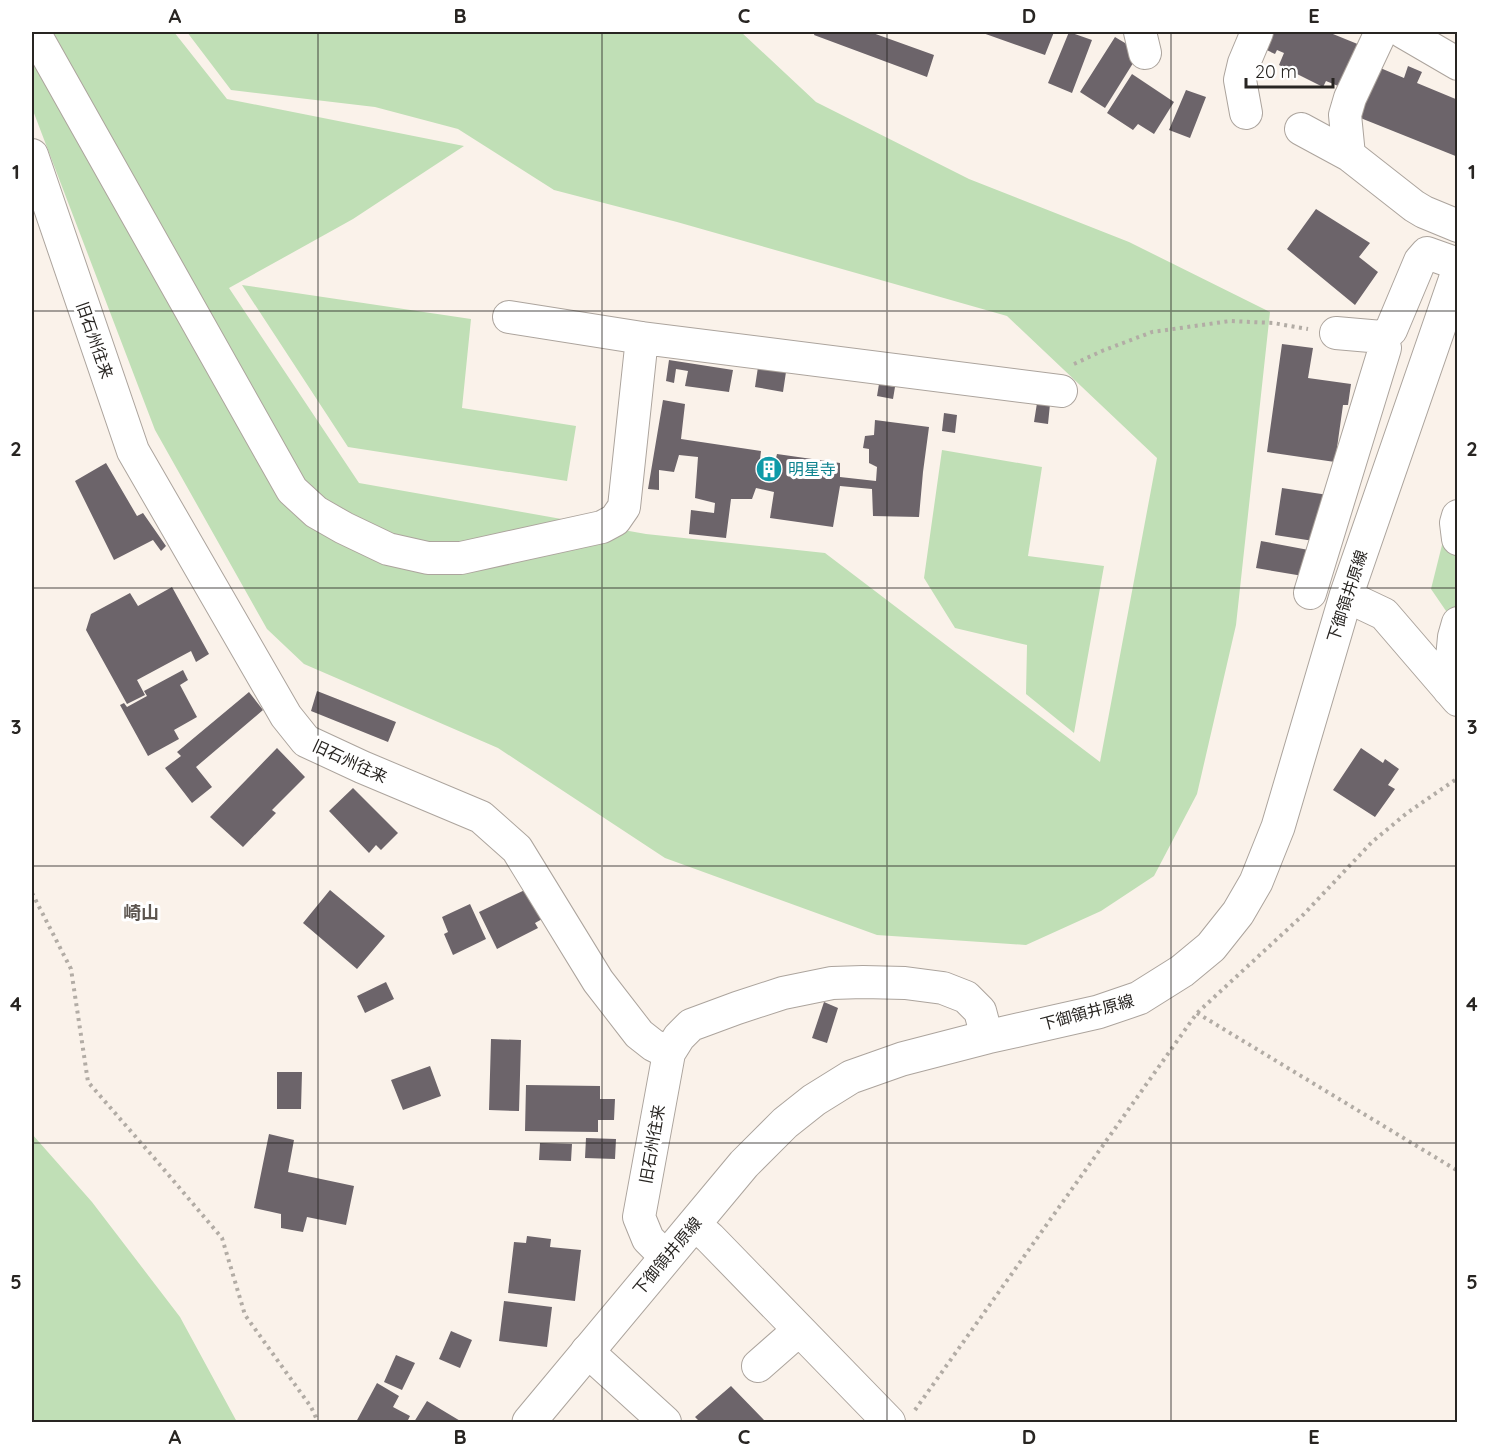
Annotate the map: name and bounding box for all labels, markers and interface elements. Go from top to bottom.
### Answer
text: A [169,3,182,28]
text: B [453,3,467,28]
text: C [738,3,751,28]
text: D [1022,3,1036,28]
text: E [1308,3,1320,28]
scale bar [1246,51,1333,89]
text: 20 m [1255,60,1297,83]
text: 1 [12,159,20,184]
text: 1 [1468,159,1476,184]
street label: 旧石州往来 [73,299,117,381]
text: 2 [10,436,22,461]
text: 2 [1466,436,1478,461]
building icon: 明星寺 [754,454,784,484]
place label: 明星寺 [788,459,836,479]
street label: 下御領井原線 [1323,547,1371,645]
text: 3 [11,714,21,739]
text: 3 [1467,714,1477,739]
street label: 旧石州往来 [310,735,390,787]
district label: 崎山 [123,901,159,924]
street label: 下御領井原線 [1038,990,1136,1034]
text: 4 [10,991,22,1016]
text: 4 [1466,991,1478,1016]
street label: 旧石州往来 [635,1103,669,1185]
street label: 下御領井原線 [628,1213,706,1299]
text: 5 [10,1269,22,1294]
text: 5 [1466,1269,1478,1294]
text: A [169,1424,182,1449]
text: B [453,1424,467,1449]
text: C [738,1424,751,1449]
text: D [1022,1424,1036,1449]
text: E [1308,1424,1320,1449]

